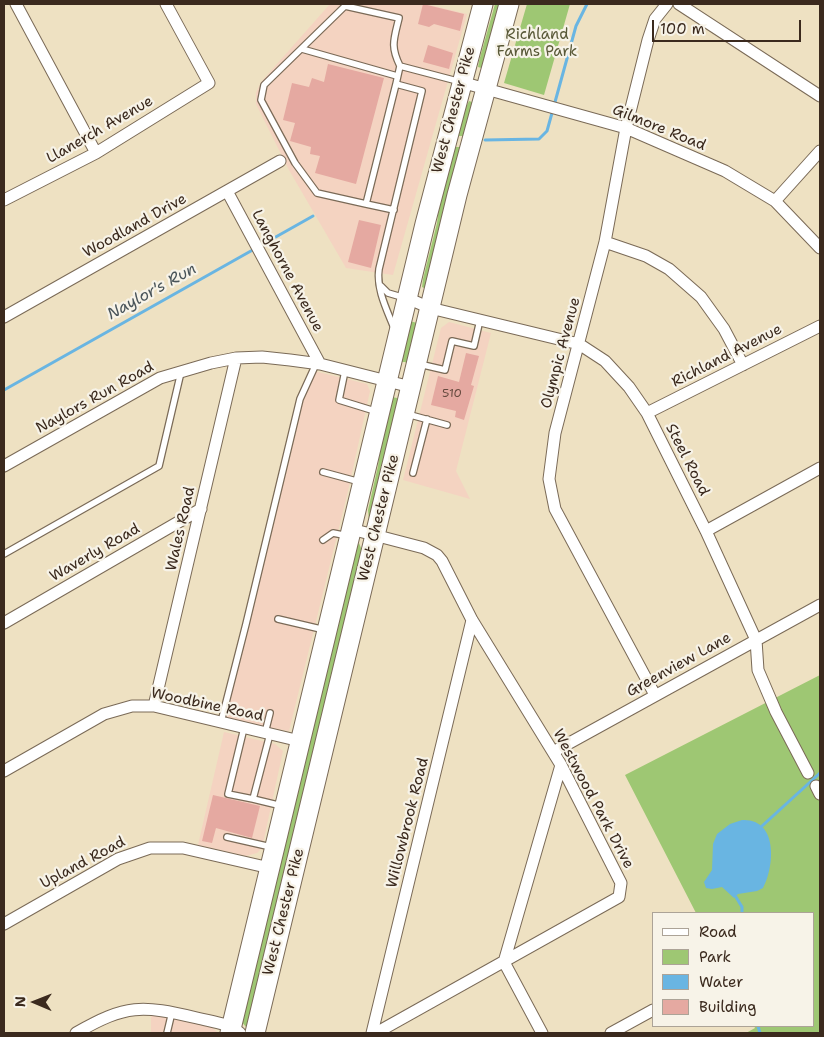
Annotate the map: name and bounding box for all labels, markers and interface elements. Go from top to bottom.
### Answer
scale bar [654,10,803,42]
text: 100 m [660,19,705,39]
park label: Richland Farms Park [497,26,577,61]
street label: West Chester Pike [428,45,480,175]
street label: Llanerch Avenue [44,92,156,168]
street label: Gilmore Road [610,101,708,155]
street label: Woodland Drive [80,190,190,262]
street label: Langhorne Avenue [247,207,327,335]
water label: Naylor's Run [104,260,200,324]
street label: Olympic Avenue [537,295,585,411]
street label: Richland Avenue [669,320,785,392]
street label: Naylors Run Road [33,358,157,438]
house number: 510 [442,387,462,401]
street label: Steel Road [661,421,713,499]
street label: West Chester Pike [355,453,403,583]
street label: Wales Road [163,485,199,573]
street label: Waverly Road [47,520,143,586]
street label: Greenview Lane [624,629,734,701]
street label: Woodbine Road [149,684,265,726]
street label: Westwood Park Drive [549,726,637,872]
street label: Willowbrook Road [383,756,433,890]
street label: Upland Road [37,833,129,893]
street label: West Chester Pike [260,847,308,977]
legend [652,912,814,1027]
text: Road [699,922,737,942]
text: Park [699,947,731,967]
text: Water [699,972,743,992]
north arrow [10,977,60,1027]
text: N [11,996,29,1007]
text: Building [699,997,756,1017]

